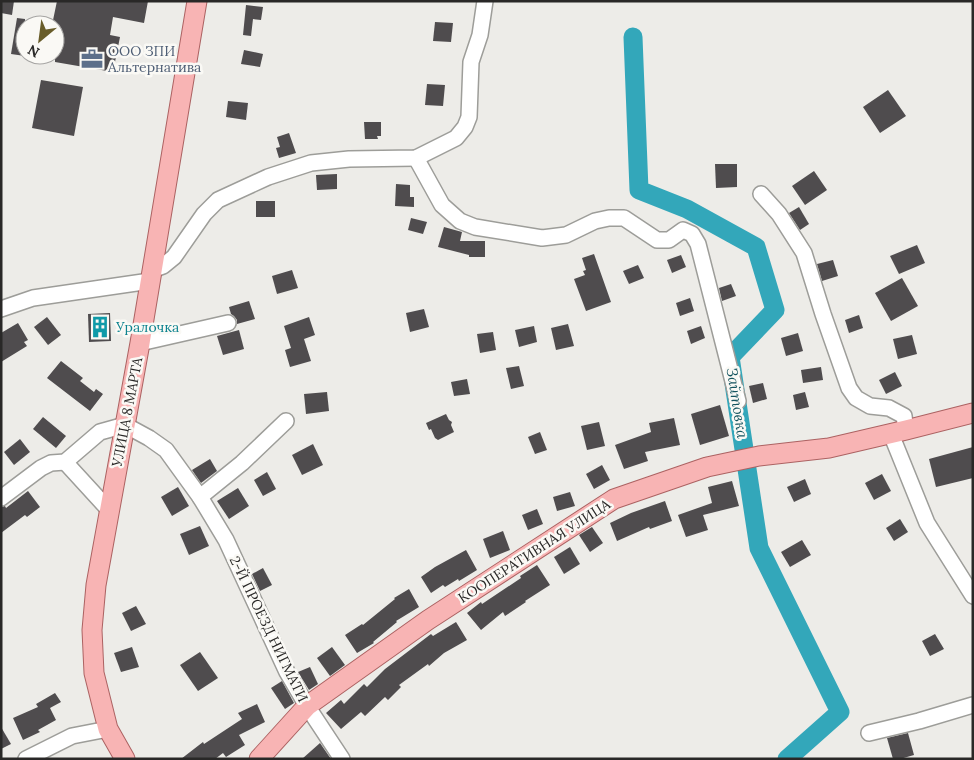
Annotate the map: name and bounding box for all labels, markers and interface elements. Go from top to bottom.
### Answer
north arrow [15,15,65,65]
text: N [24,41,43,62]
place label: ООО ЗПИ Альтернатива [107,42,201,76]
office icon: ООО ЗПИ Альтернатива [79,46,105,72]
building icon: Уралочка [87,314,113,340]
place label: Уралочка [115,318,179,336]
street label: УЛИЦА 8 МАРТА [107,355,147,469]
water label: Зайтовка [723,366,753,440]
street label: КООПЕРАТИВНАЯ УЛИЦА [455,495,614,607]
street label: 2-Й ПРОЕЗД НИГМАТИ [226,553,312,705]

